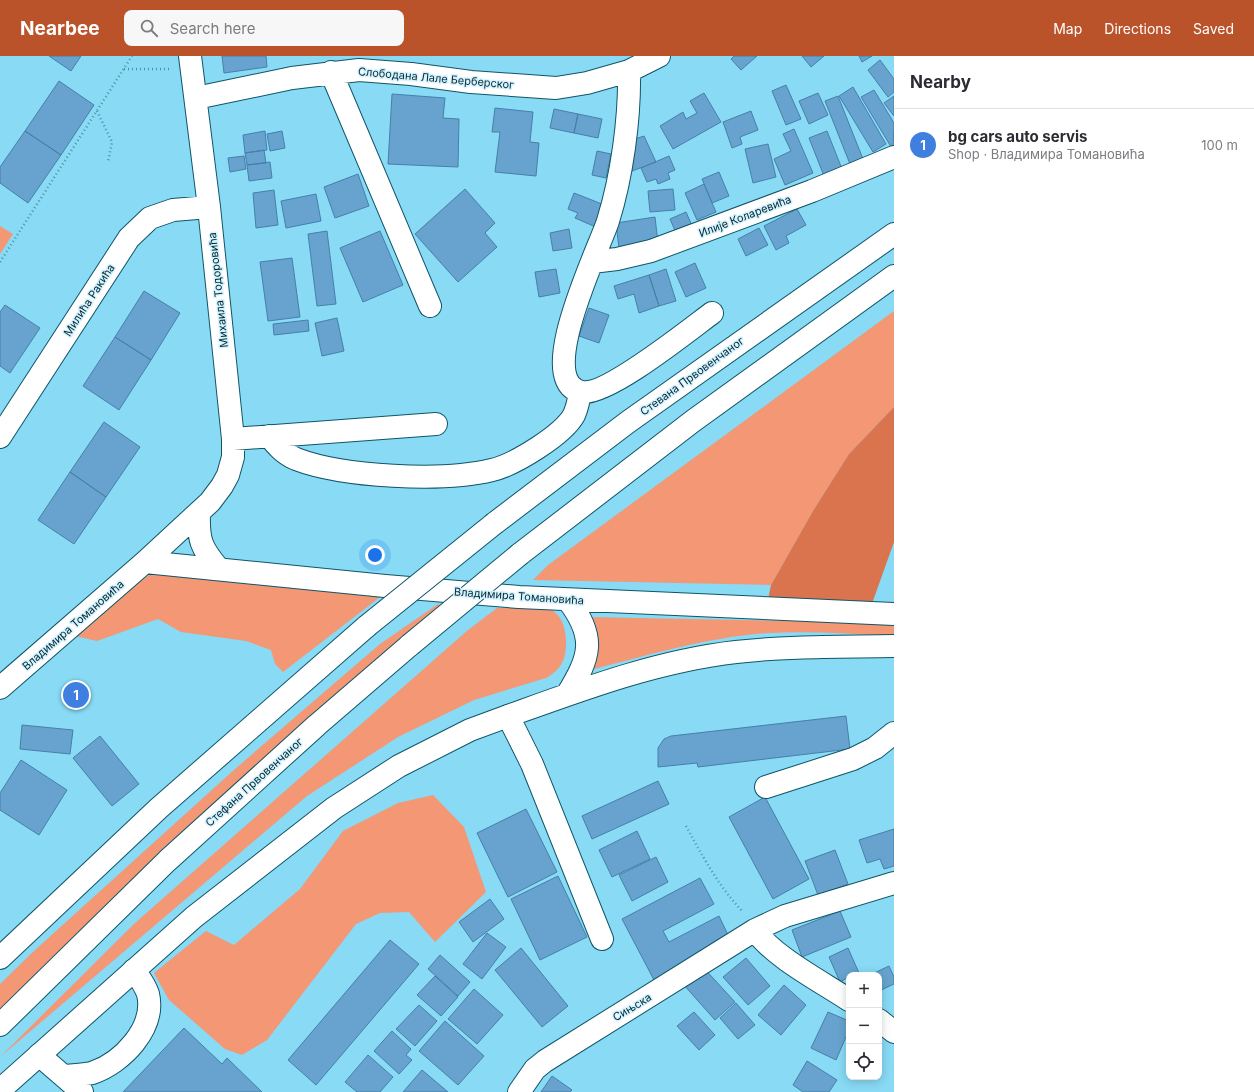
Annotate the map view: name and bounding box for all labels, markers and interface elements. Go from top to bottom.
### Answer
search box [124,10,404,46]
text: Nearbee [20,17,100,40]
icon: search [138,17,160,39]
text: Search here [170,19,255,38]
text: Map [1053,20,1082,37]
text: Directions [1104,20,1171,37]
text: Saved [1193,20,1234,37]
street label: Слободана Лале Берберског [357,64,515,92]
text: Nearby [910,72,971,92]
text: bg cars auto servis [948,127,1088,146]
text: 1 [920,137,926,153]
text: 100 m [1201,137,1238,153]
text: Shop · Владимира Томановића [948,146,1145,162]
street label: Илије Коларевића [697,192,793,240]
street label: Михаила Тодоровића [205,232,231,348]
street label: Милића Ракића [60,261,118,339]
street label: Стевана Првовенчаног [637,334,747,418]
your location [365,545,385,565]
street label: Владимира Томановића [19,577,127,673]
street label: Владимира Томановића [454,584,584,608]
pin: 1 [63,680,89,710]
street label: Стефана Првовенчаног [202,734,306,829]
map controls [846,972,882,1080]
button: + [846,972,882,1008]
street label: Сињска [610,990,654,1024]
button: − [846,1008,882,1044]
button: locate [846,1044,882,1080]

